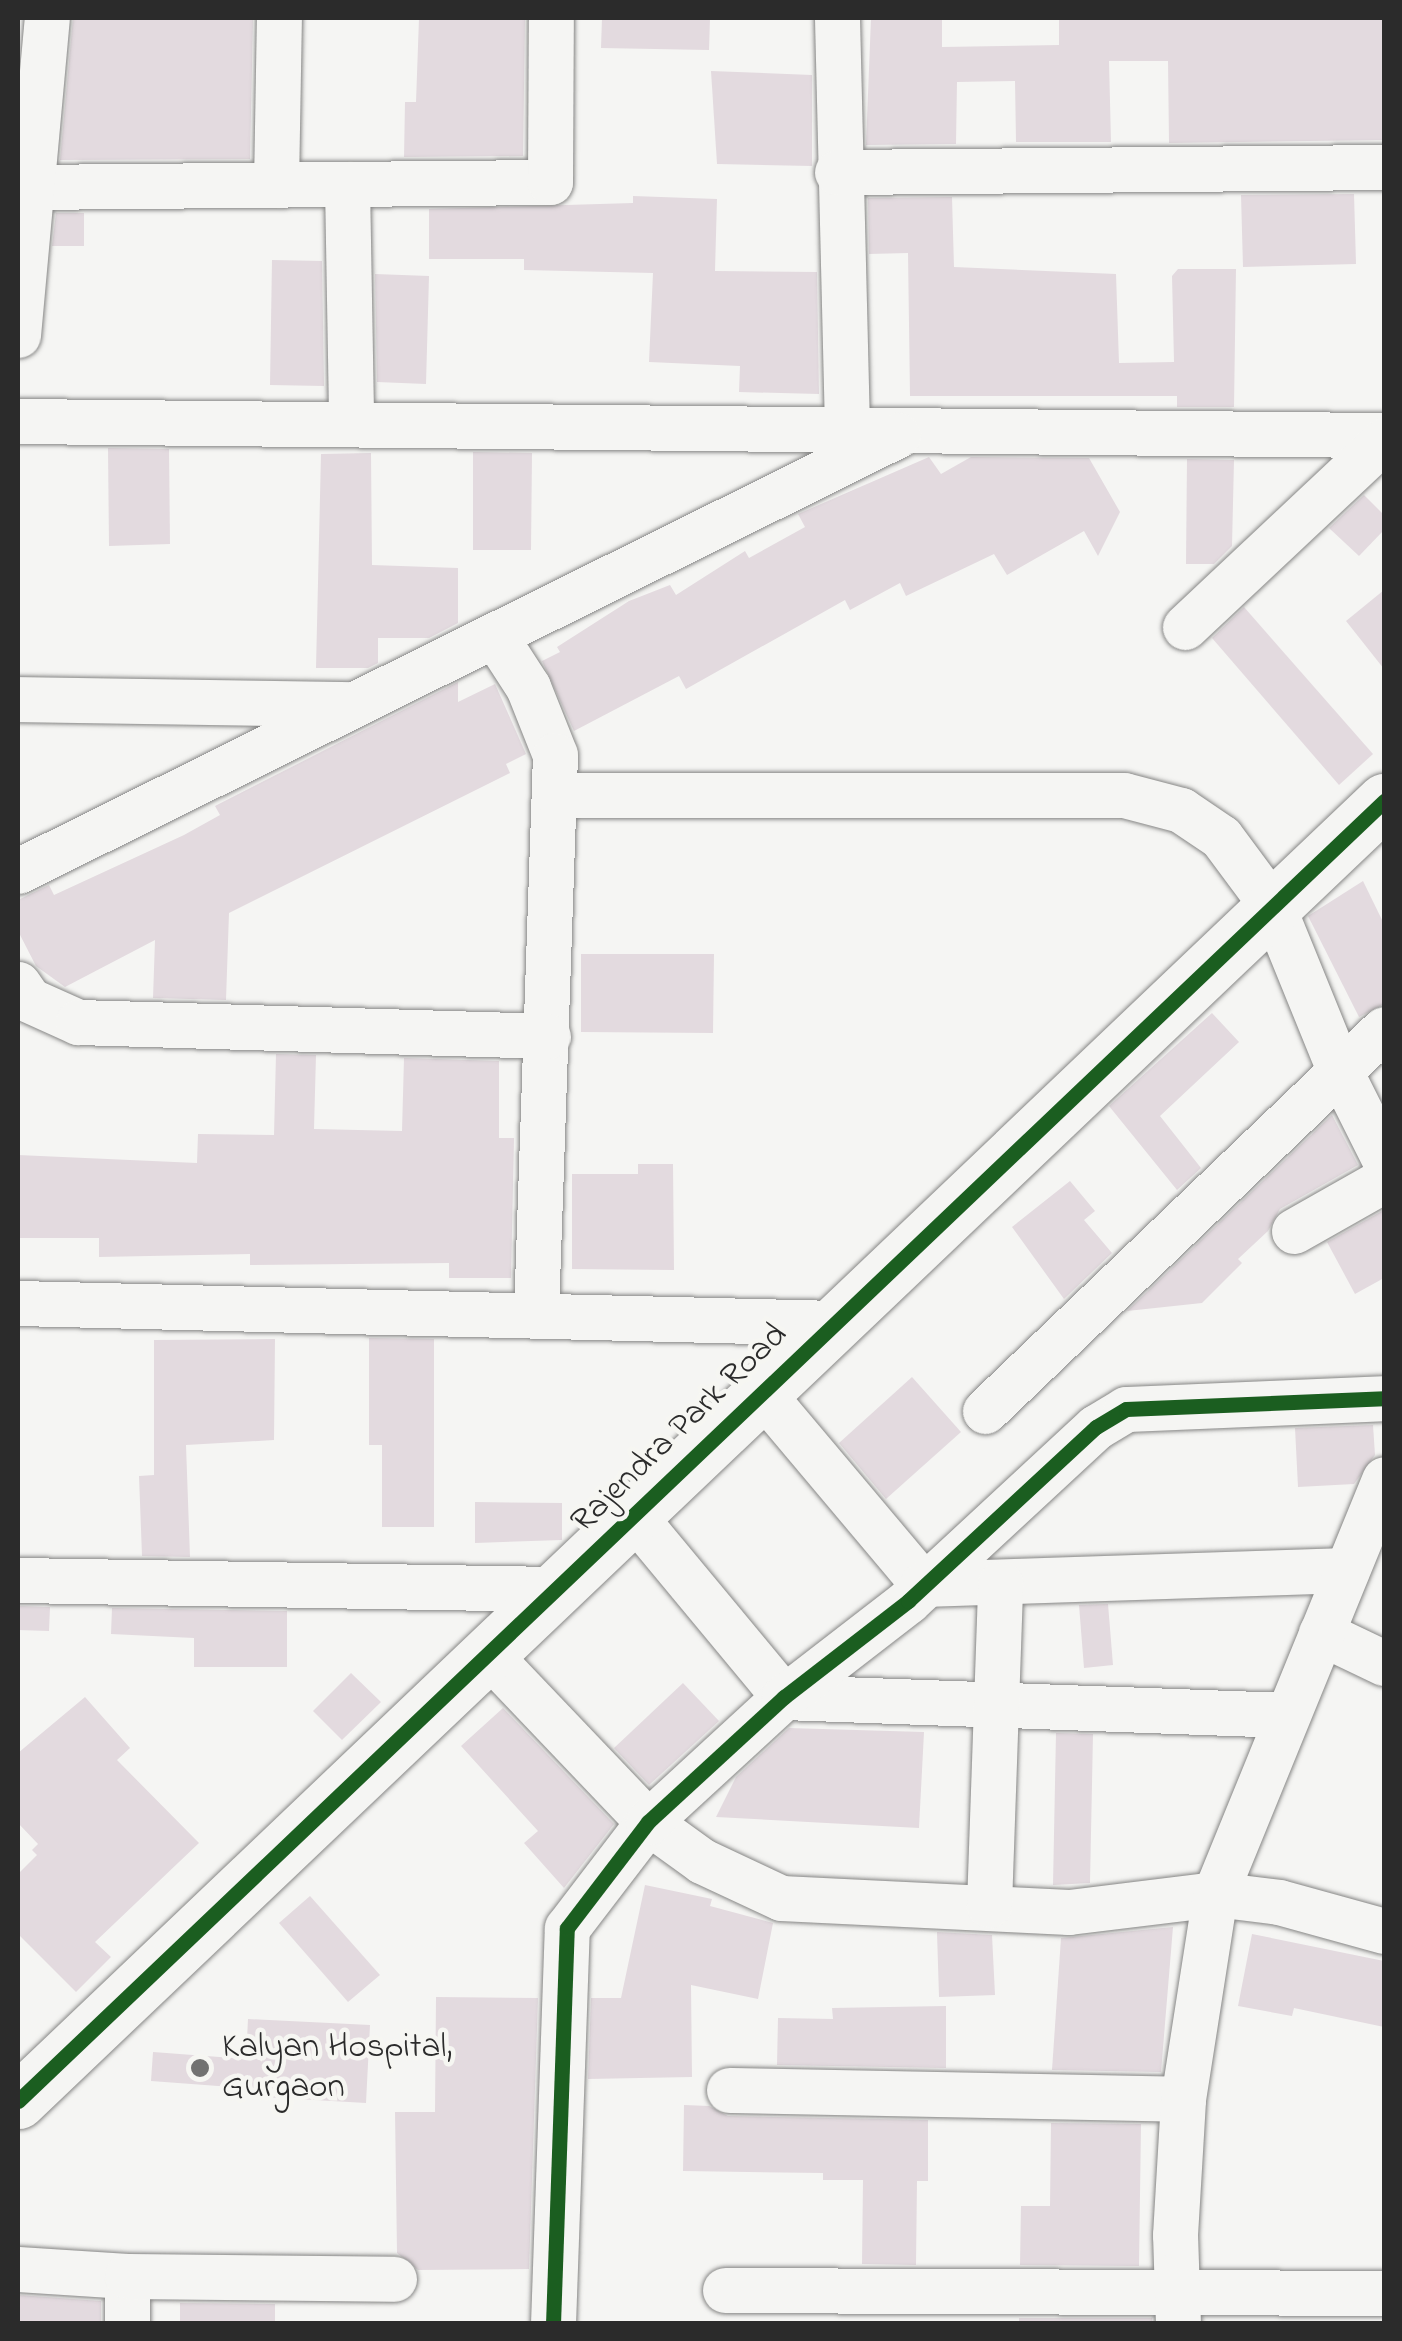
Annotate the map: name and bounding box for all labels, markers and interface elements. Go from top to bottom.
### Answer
street label: Rajendra Park Road [563,1315,797,1543]
place label: Kalyan Hospital, Gurgaon [222,2027,452,2109]
marker: Kalyan Hospital, Gurgaon [187,2055,213,2081]

